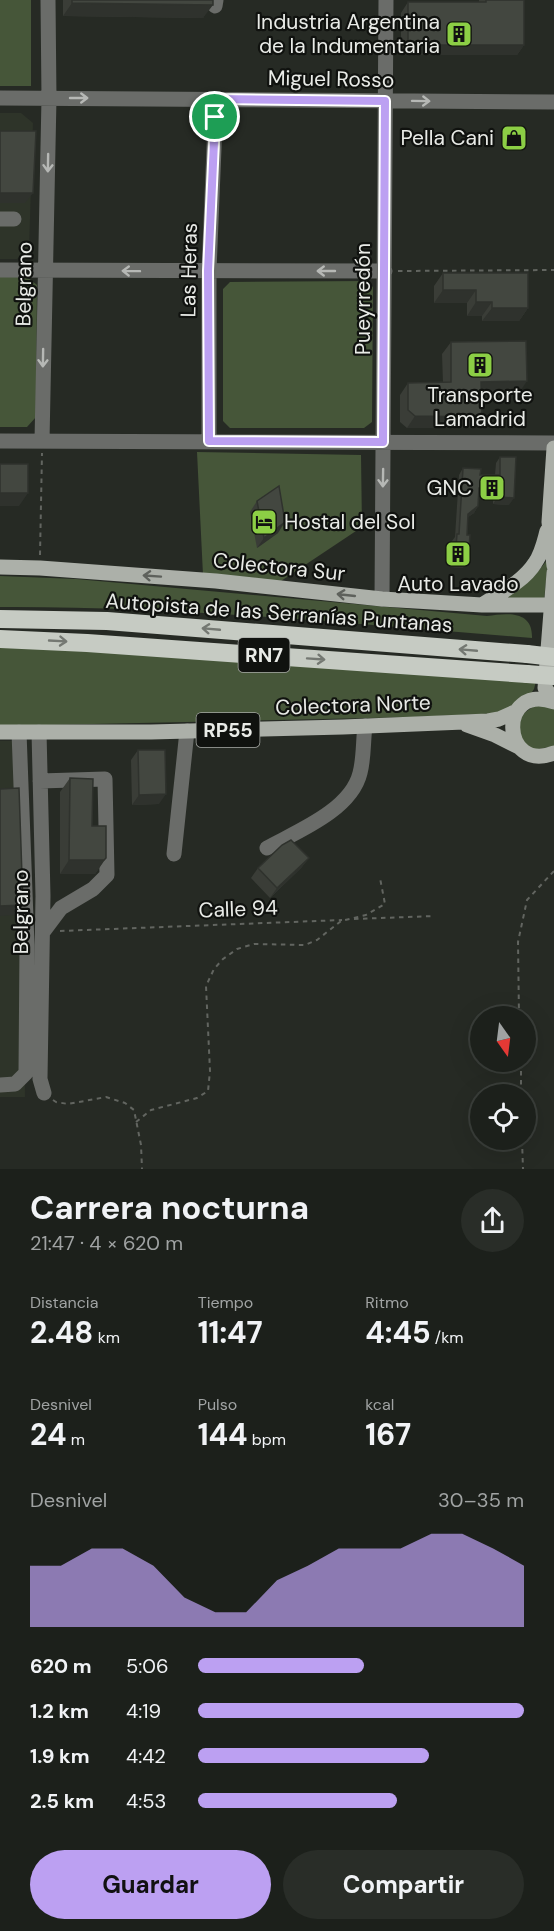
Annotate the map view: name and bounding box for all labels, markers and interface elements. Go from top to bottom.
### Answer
place label: Industria Argentina de la Indumentaria [256,8,440,60]
building icon: Industria Argentina de la Indumentaria [444,19,474,49]
street label: Miguel Rosso [268,64,394,94]
pin [189,91,240,142]
one-way arrow [69,92,89,104]
one-way arrow [411,95,431,107]
icon: arrive [198,100,231,133]
shop icon: Pella Cani [499,123,529,153]
place label: Pella Cani [401,124,494,152]
one-way arrow [42,153,53,173]
street label: Las Heras [174,222,204,318]
street label: Belgrano [9,241,39,327]
street label: Pueyrredón [349,243,377,355]
one-way arrow [122,265,142,277]
one-way arrow [317,265,337,277]
one-way arrow [38,348,49,368]
building icon: Transporte Lamadrid [465,350,495,380]
place label: Transporte Lamadrid [427,381,533,433]
one-way arrow [377,468,389,488]
building icon: GNC [477,473,507,503]
place label: GNC [427,474,472,502]
hotel icon: Hostal del Sol [249,507,279,537]
place label: Hostal del Sol [284,508,415,536]
building icon: Auto Lavado [443,539,473,569]
street label: Colectora Sur [211,546,347,588]
one-way arrow [143,570,163,581]
place label: Auto Lavado [397,570,519,598]
street label: Autopista de las Serranías Puntanas [105,587,453,639]
one-way arrow [337,589,357,600]
one-way arrow [202,623,222,634]
one-way arrow [48,636,68,647]
road number: RN7 [238,638,290,672]
one-way arrow [459,644,479,655]
one-way arrow [305,654,325,665]
street label: Colectora Norte [275,688,431,722]
road number: RP55 [196,713,260,747]
street label: Belgrano [7,870,35,954]
street label: Calle 94 [198,894,278,924]
north arrow [470,1006,536,1072]
map controls [470,1006,536,1150]
button: locate [470,1084,536,1150]
text: Carrera nocturna [30,1186,309,1229]
button: share [461,1189,524,1252]
text: 21:47 · 4 × 620 m [30,1230,183,1256]
text: Distancia [30,1292,98,1313]
text: Tiempo [198,1292,253,1313]
text: Ritmo [365,1292,409,1313]
text: 2.48 [30,1313,93,1352]
text: 11:47 [198,1313,263,1352]
text: 4:45 [365,1313,431,1352]
text: km [93,1327,120,1348]
text: /km [431,1327,463,1348]
text: Desnivel [30,1394,92,1415]
text: Pulso [198,1394,237,1415]
text: kcal [365,1394,394,1415]
text: 24 [30,1415,67,1454]
text: 144 [198,1415,248,1454]
text: 167 [365,1415,411,1454]
text: m [67,1429,85,1450]
text: bpm [248,1429,286,1450]
text: Desnivel [30,1487,107,1513]
text: 30–35 m [438,1487,524,1513]
text: 620 m [30,1653,92,1679]
text: 5:06 [126,1653,168,1679]
text: 1.2 km [30,1698,89,1724]
text: 4:19 [126,1698,161,1724]
text: 1.9 km [30,1743,90,1769]
text: 4:42 [126,1743,166,1769]
text: 2.5 km [30,1788,94,1814]
text: 4:53 [126,1788,166,1814]
button: Guardar [30,1850,271,1919]
button: Compartir [283,1850,524,1919]

